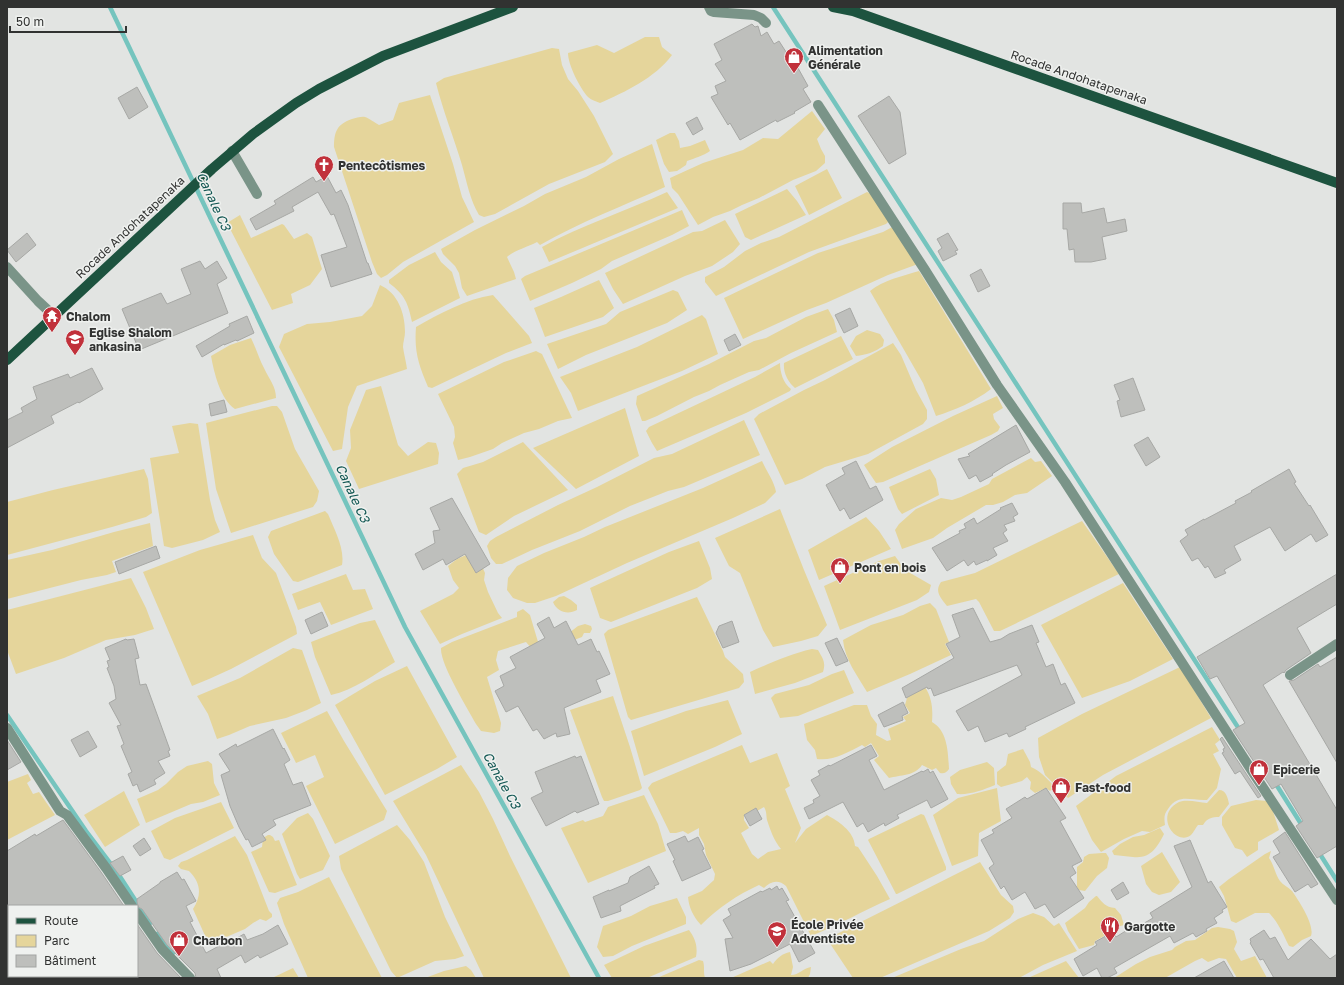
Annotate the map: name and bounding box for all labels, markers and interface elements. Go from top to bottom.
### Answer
scale bar [10,8,126,34]
text: 50 m [16,14,44,29]
place label: Alimentation Générale [808,43,883,72]
shop icon: Alimentation Générale [783,46,805,74]
street label: Rocade Andohatapenaka [1009,47,1149,107]
church icon: Pentecôtismes [313,154,335,182]
place label: Pentecôtismes [338,158,426,173]
water label: Canale C3 [193,169,235,234]
street label: Rocade Andohatapenaka [72,173,188,281]
temple icon: Chalom [41,305,63,333]
place label: Chalom [66,309,110,324]
place label: Eglise Shalom ankasina [89,325,172,354]
school or university icon: Eglise Shalom ankasina [64,328,86,356]
water label: Canale C3 [332,461,374,526]
shop icon: Pont en bois [829,556,851,584]
place label: Pont en bois [854,560,926,575]
water label: Canale C3 [480,749,525,813]
shop icon: Epicerie [1248,758,1270,786]
place label: Epicerie [1273,762,1320,777]
shop icon: Fast-food [1050,776,1072,804]
place label: Fast-food [1075,780,1131,795]
legend [8,905,138,977]
text: Route [44,913,78,928]
restaurant icon: Gargotte [1099,915,1121,943]
place label: École Privée Adventiste [791,917,864,946]
place label: Gargotte [1124,919,1175,934]
school or university icon: École Privée Adventiste [766,920,788,948]
shop icon: Charbon [168,929,190,957]
text: Parc [44,933,70,948]
place label: Charbon [193,933,242,948]
text: Bâtiment [44,953,97,968]

